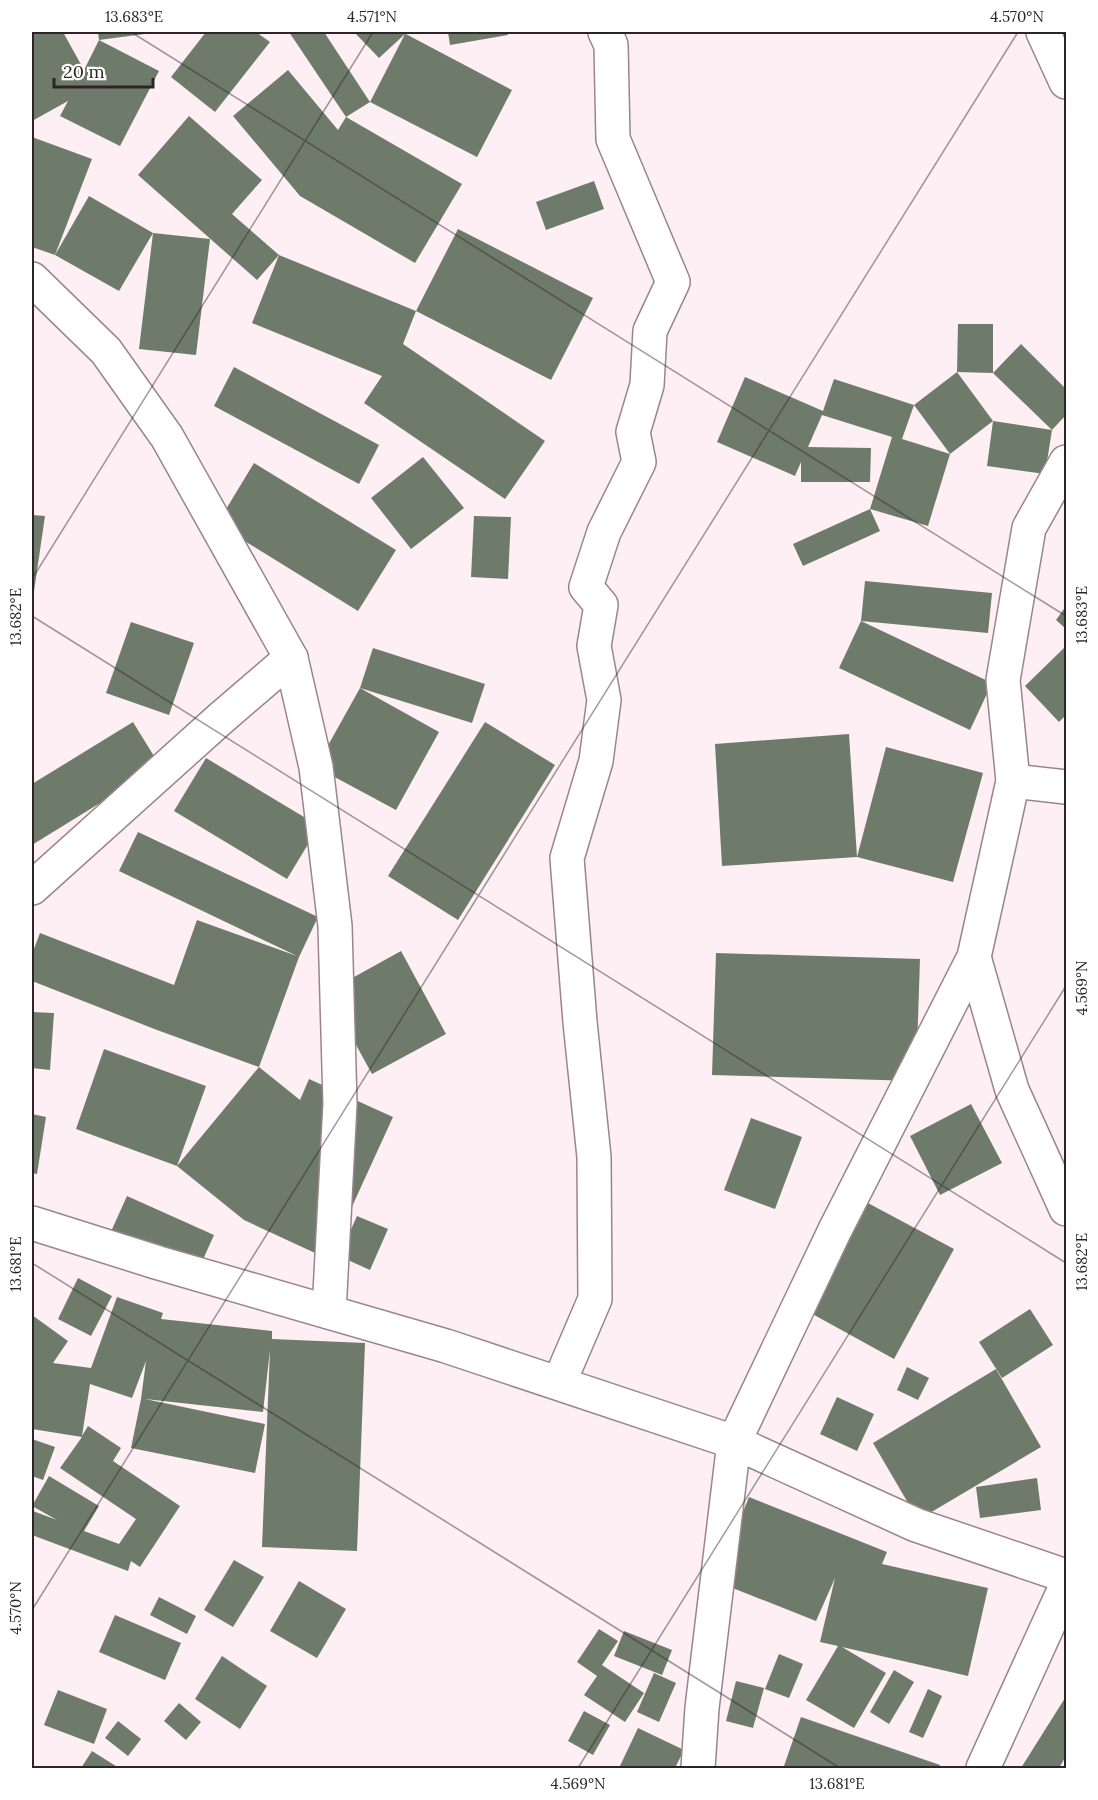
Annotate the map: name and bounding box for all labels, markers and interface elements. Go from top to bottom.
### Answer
text: 13.683°E [105,7,163,26]
text: 4.571°N [347,7,397,26]
text: 4.570°N [990,7,1044,26]
scale bar [54,51,153,89]
text: 20 m [63,60,105,83]
text: 13.683°E [1072,586,1091,644]
text: 13.682°E [6,588,25,646]
text: 4.569°N [1072,961,1091,1015]
text: 13.682°E [1072,1233,1091,1291]
text: 13.681°E [6,1236,25,1292]
text: 4.570°N [6,1581,25,1635]
text: 4.569°N [551,1774,605,1793]
text: 13.681°E [809,1774,865,1793]

